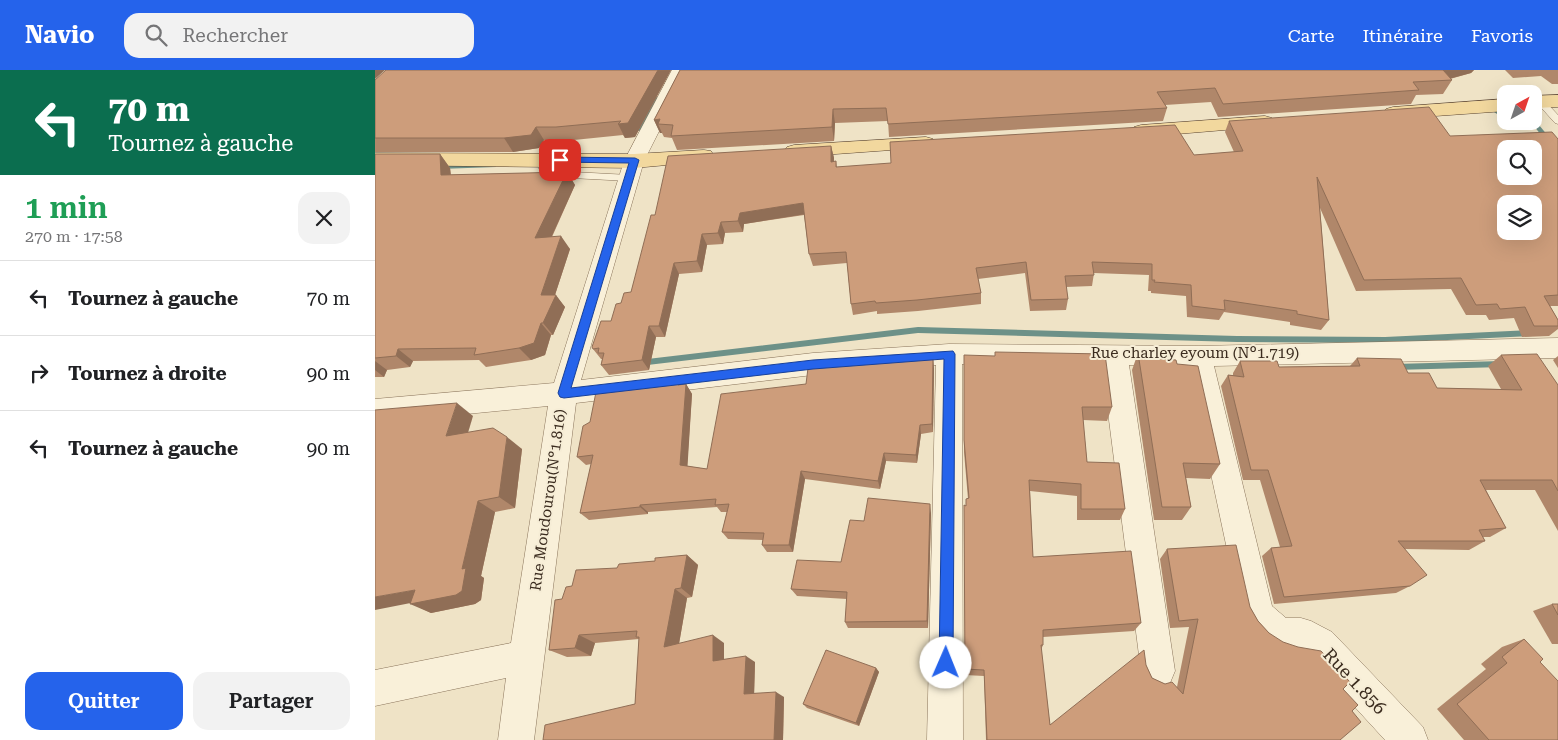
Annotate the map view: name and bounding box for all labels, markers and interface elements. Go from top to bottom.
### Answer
search box [124,13,474,58]
text: Navio [25,21,94,49]
icon: search [142,21,170,49]
text: Rechercher [182,24,288,47]
text: Carte [1288,25,1334,46]
text: Itinéraire [1362,25,1443,46]
text: Favoris [1471,25,1533,46]
north arrow [1497,85,1543,130]
map controls [1497,85,1542,240]
text: 70 m [108,89,190,130]
icon: left [25,90,90,155]
text: Tournez à gauche [108,131,293,156]
pin [539,139,581,181]
button: search [1497,140,1542,185]
icon: arrive [546,146,574,174]
text: 1 min [25,190,108,225]
button: close [298,192,350,244]
button: layers [1497,195,1542,240]
text: 270 m · 17:58 [25,227,123,246]
icon: left [25,284,53,312]
text: Tournez à gauche [68,287,238,310]
text: 70 m [307,287,350,310]
street label: Rue charley eyoum (N°1.719) [1091,344,1299,362]
icon: right [25,359,53,387]
text: Tournez à droite [68,362,227,385]
text: 90 m [307,362,350,385]
street label: Rue Moudourou(N°1.816) [526,408,570,592]
icon: left [25,434,53,462]
text: Tournez à gauche [68,437,238,460]
text: 90 m [307,437,350,460]
position arrow [919,636,971,688]
street label: Rue 1.856 [1319,644,1391,718]
button: Quitter [25,672,183,730]
button: Partager [193,672,350,730]

